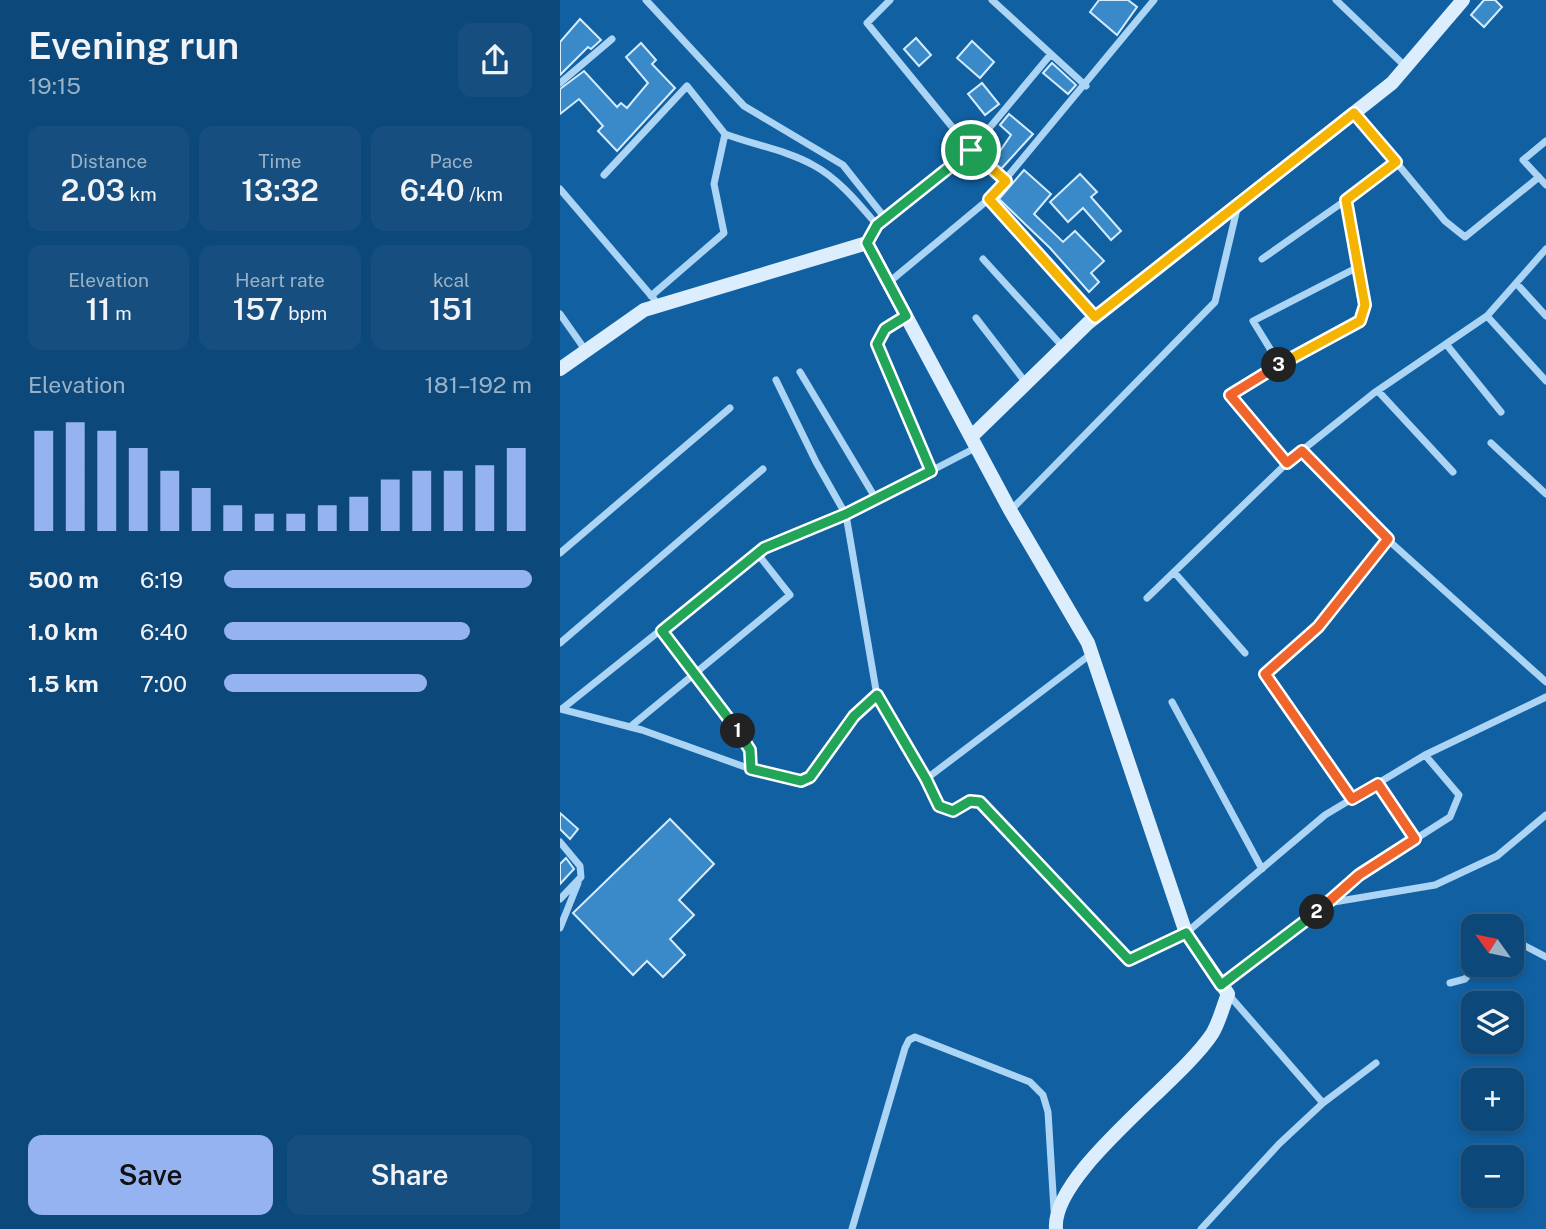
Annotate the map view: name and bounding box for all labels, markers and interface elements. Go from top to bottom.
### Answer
text: Evening run [28,23,239,68]
button: share [458,23,532,97]
text: 19:15 [28,72,81,99]
pin [941,120,1001,180]
icon: arrive [952,131,990,169]
text: Distance [70,150,147,172]
text: Time [258,150,302,172]
text: Pace [430,150,473,172]
text: 2.03 [61,172,125,208]
text: 13:32 [241,172,319,208]
text: 6:40 [400,172,465,208]
text: km [125,183,157,205]
text: /km [465,183,503,205]
text: Elevation [68,269,149,291]
text: Heart rate [235,269,325,291]
text: kcal [433,269,470,291]
text: 11 [86,291,111,327]
text: 157 [233,291,284,327]
text: 151 [429,291,474,327]
text: m [111,302,132,324]
text: bpm [284,302,327,324]
pin: 3 [1262,348,1296,382]
text: 3 [1272,353,1285,375]
text: Elevation [28,371,126,398]
text: 181–192 m [424,371,532,398]
text: 500 m [28,566,99,593]
text: 6:19 [140,566,183,593]
text: 1.0 km [28,618,98,645]
text: 6:40 [140,618,188,645]
text: 1.5 km [28,670,99,697]
text: 7:00 [140,670,187,697]
pin: 1 [720,714,756,748]
text: 1 [733,719,742,741]
pin: 2 [1300,894,1334,930]
text: 2 [1310,900,1323,922]
north arrow [1461,914,1524,976]
map controls [1461,914,1524,1208]
button: layers [1461,991,1524,1054]
button: + [1461,1068,1524,1131]
button: Save [28,1135,273,1215]
button: Share [287,1135,532,1215]
button: − [1461,1145,1524,1208]

